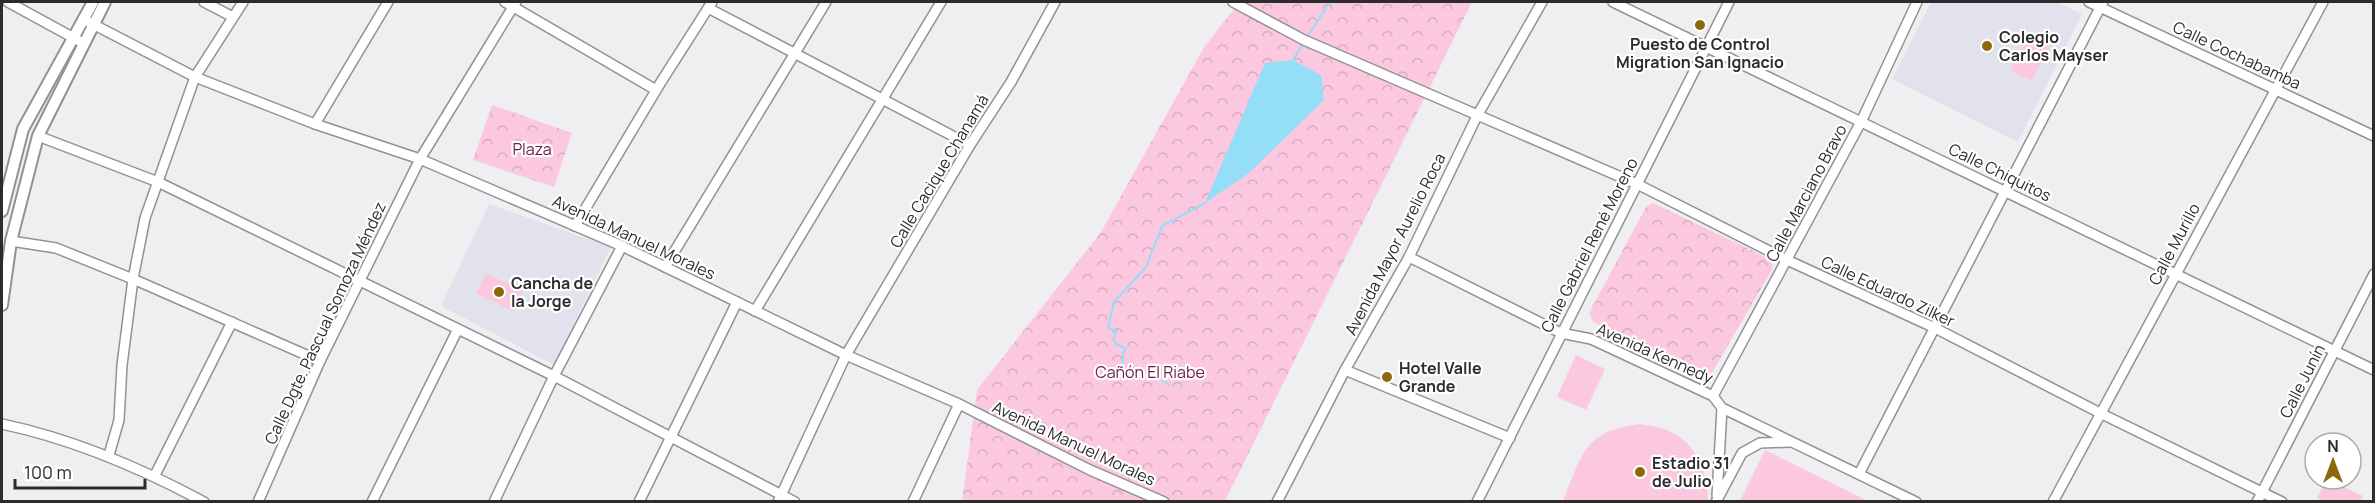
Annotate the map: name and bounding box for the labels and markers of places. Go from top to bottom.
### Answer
marker: Puesto de Control Migration San Ignacio [1693,18,1707,32]
place label: Colegio Carlos Mayser [1999,26,2109,66]
place label: Puesto de Control Migration San Ignacio [1616,33,1784,73]
marker: Colegio Carlos Mayser [1980,39,1994,53]
place label: Cancha de la Jorge [511,272,593,312]
marker: Cancha de la Jorge [492,285,506,299]
place label: Hotel Valle Grande [1399,357,1482,397]
marker: Hotel Valle Grande [1380,370,1394,384]
place label: Estadio 31 de Julio [1652,452,1730,492]
marker: Estadio 31 de Julio [1633,465,1647,479]

